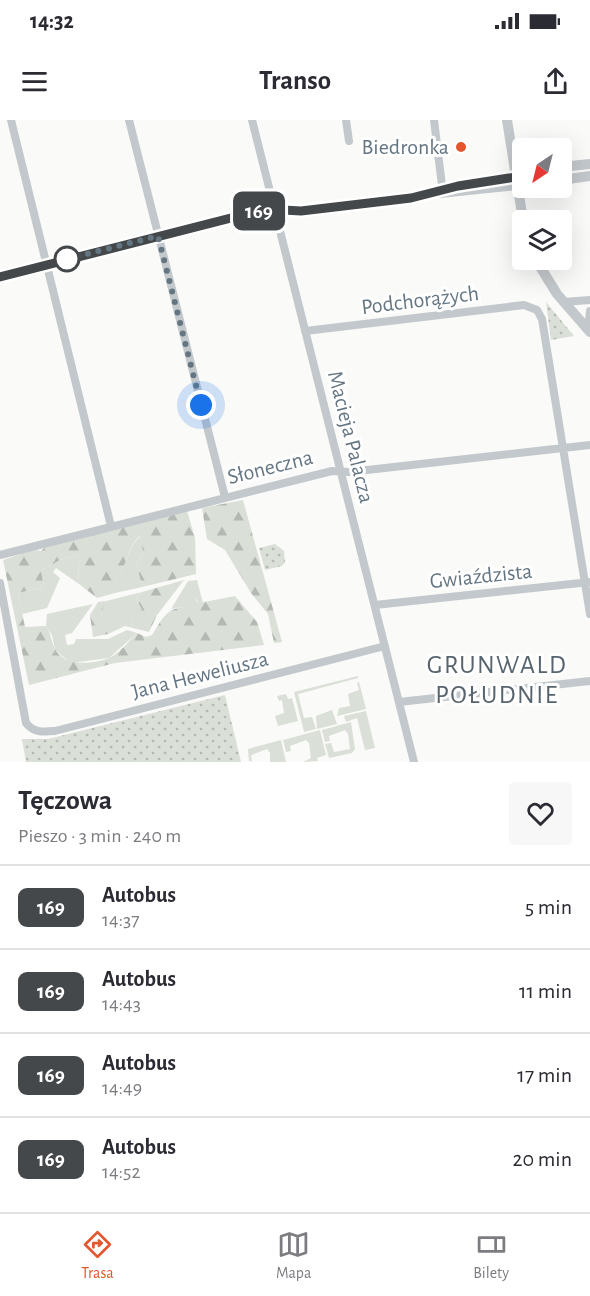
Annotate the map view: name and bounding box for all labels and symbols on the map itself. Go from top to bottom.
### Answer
place label: Biedronka [362,136,449,158]
north arrow [512,138,572,198]
marker: Biedronka [454,140,468,154]
line badge: 169 [224,192,294,230]
unlabelled marker [54,246,80,272]
street label: Podchorążych [360,282,480,318]
street label: Macieja Palacza [324,369,378,505]
your location [186,390,216,420]
street label: Słoneczna [225,446,315,488]
street label: Gwiaździsta [429,560,533,592]
street label: Jana Heweliusza [129,647,271,703]
district label: GRUNWALD POŁUDNIE [427,652,567,708]

